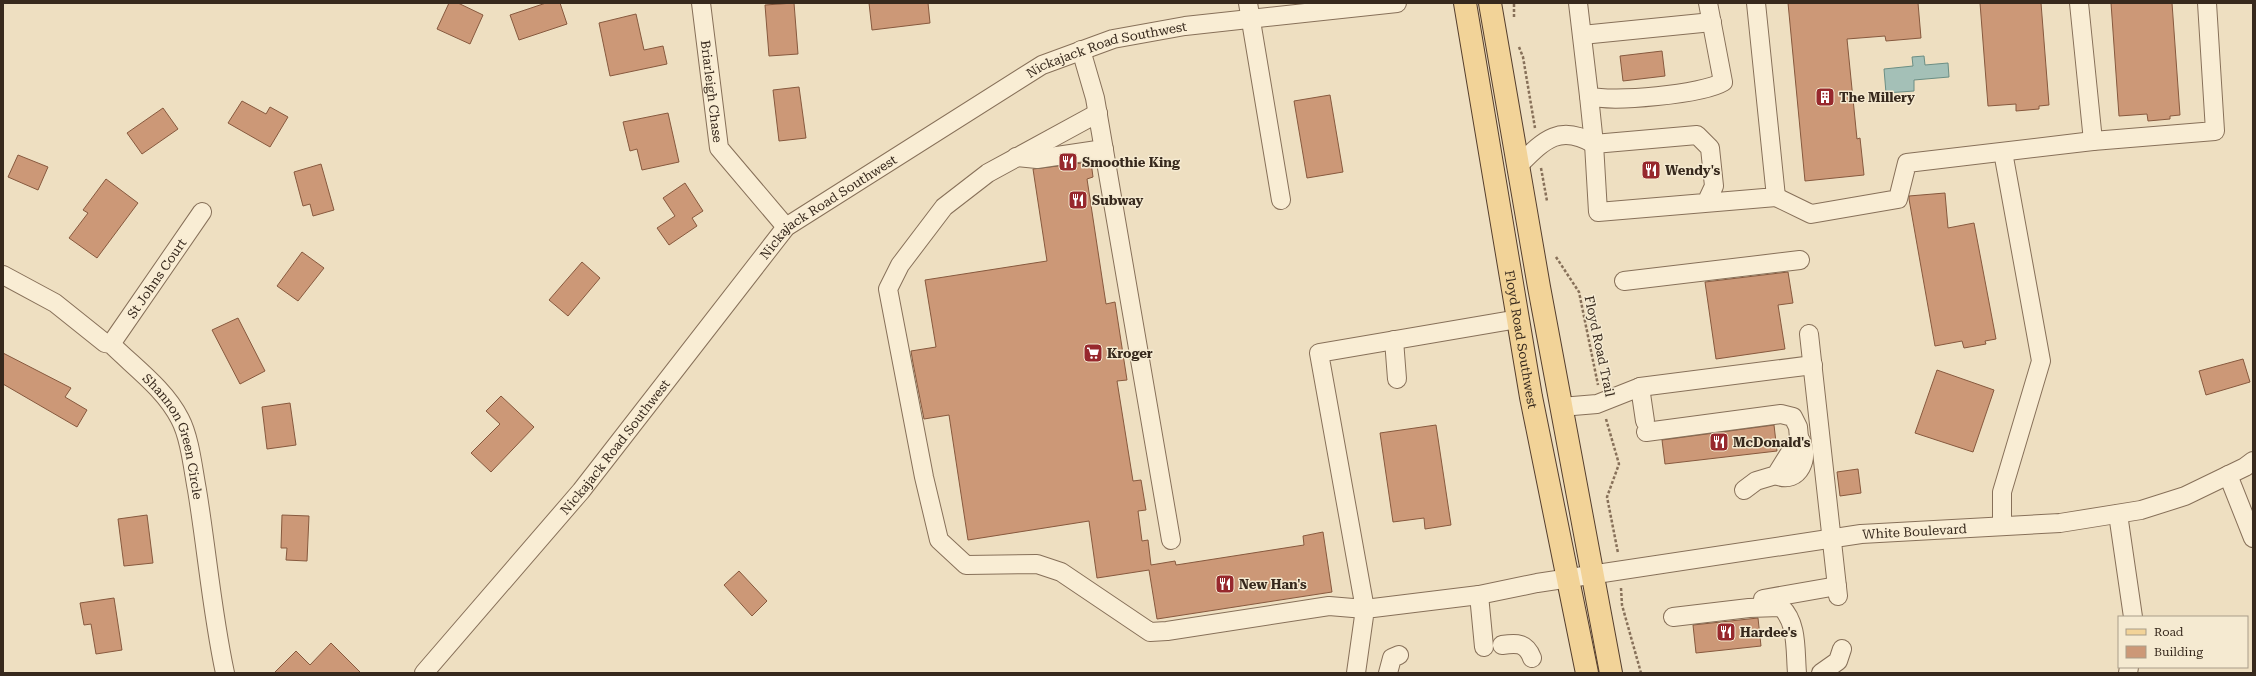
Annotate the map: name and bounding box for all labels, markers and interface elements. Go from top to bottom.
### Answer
street label: Nickajack Road Southwest [1024,19,1188,81]
street label: Briarleigh Chase [698,39,725,143]
building icon: The Millery [1814,86,1836,108]
place label: The Millery [1839,90,1915,105]
restaurant icon: Smoothie King [1057,151,1079,173]
street label: Nickajack Road Southwest [757,152,900,262]
place label: Smoothie King [1082,155,1180,170]
restaurant icon: Wendy's [1640,159,1662,181]
place label: Wendy's [1665,163,1721,178]
restaurant icon: Subway [1067,189,1089,211]
place label: Subway [1092,193,1144,208]
street label: St Johns Court [124,236,190,321]
street label: Floyd Road Southwest [1502,269,1540,410]
street label: Floyd Road Trail [1581,294,1618,398]
supermarket icon: Kroger [1082,342,1104,364]
place label: Kroger [1107,346,1153,361]
street label: Shannon Green Circle [140,371,205,501]
street label: Nickajack Road Southwest [557,376,673,518]
restaurant icon: McDonald's [1708,431,1730,453]
place label: McDonald's [1733,435,1811,450]
street label: White Boulevard [1862,521,1968,542]
restaurant icon: New Han's [1214,573,1236,595]
place label: New Han's [1239,577,1307,592]
legend [2118,616,2248,668]
restaurant icon: Hardee's [1715,621,1737,643]
place label: Hardee's [1740,625,1797,640]
text: Road [2154,625,2184,639]
text: Building [2154,645,2203,659]

